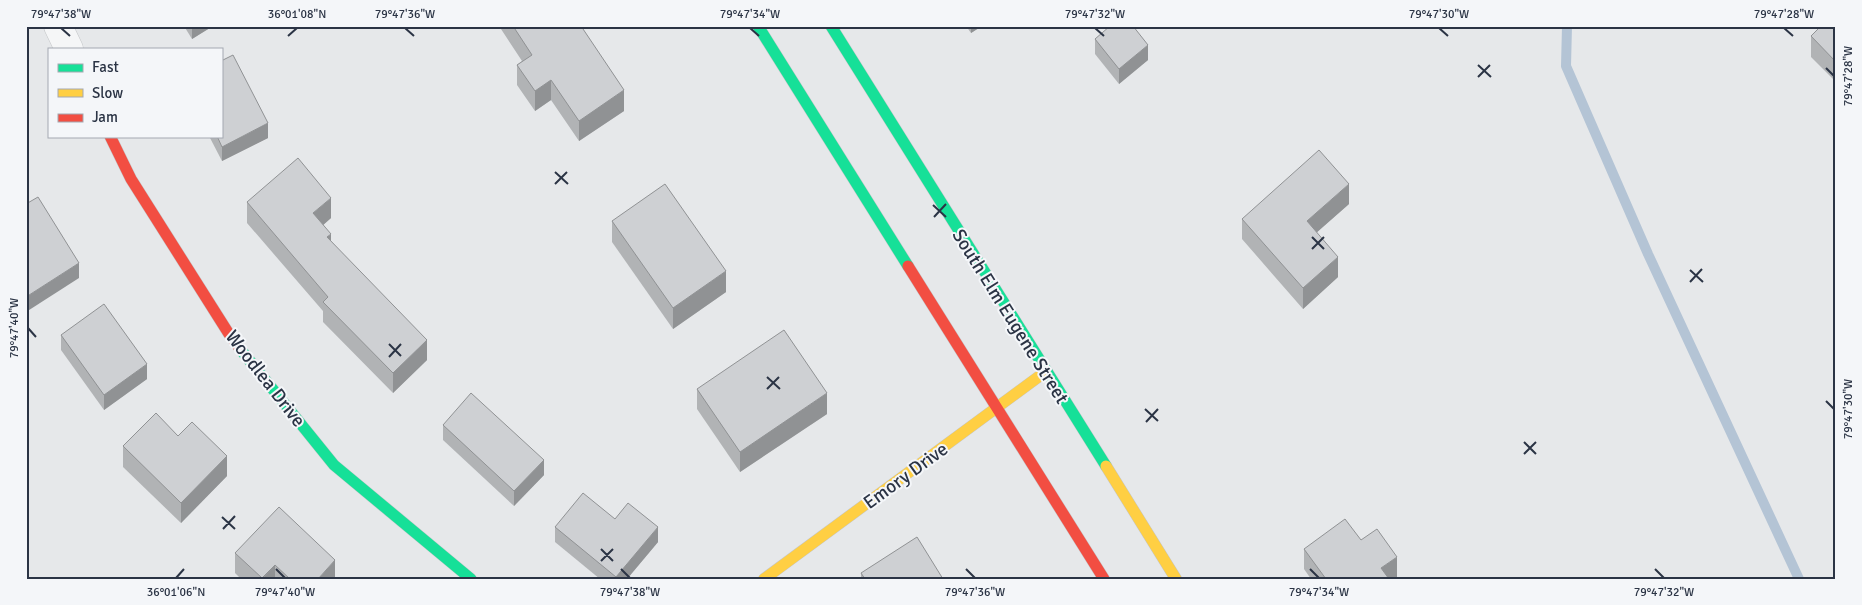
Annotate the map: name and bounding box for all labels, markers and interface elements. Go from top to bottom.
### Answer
text: 79°47'38"W [31,7,91,22]
text: 36°01'08"N [268,7,326,22]
text: 79°47'36"W [375,7,435,22]
text: 79°47'34"W [720,7,780,22]
text: 79°47'32"W [1065,7,1125,22]
text: 79°47'30"W [1409,7,1469,22]
text: 79°47'28"W [1754,7,1814,22]
text: 79°47'28"W [1841,46,1856,106]
legend [48,48,222,138]
text: Fast [92,58,119,76]
text: Slow [92,84,123,102]
text: Jam [92,108,118,126]
street label: South Elm Eugene Street [947,225,1074,409]
text: 79°47'40"W [7,298,22,358]
street label: Woodlea Drive [220,325,311,432]
text: 79°47'30"W [1841,379,1856,439]
street label: Emory Drive [859,437,953,515]
text: 36°01'06"N [147,585,205,600]
text: 79°47'40"W [255,585,315,600]
text: 79°47'38"W [600,585,660,600]
text: 79°47'36"W [945,585,1005,600]
text: 79°47'34"W [1289,585,1349,600]
text: 79°47'32"W [1634,585,1694,600]

